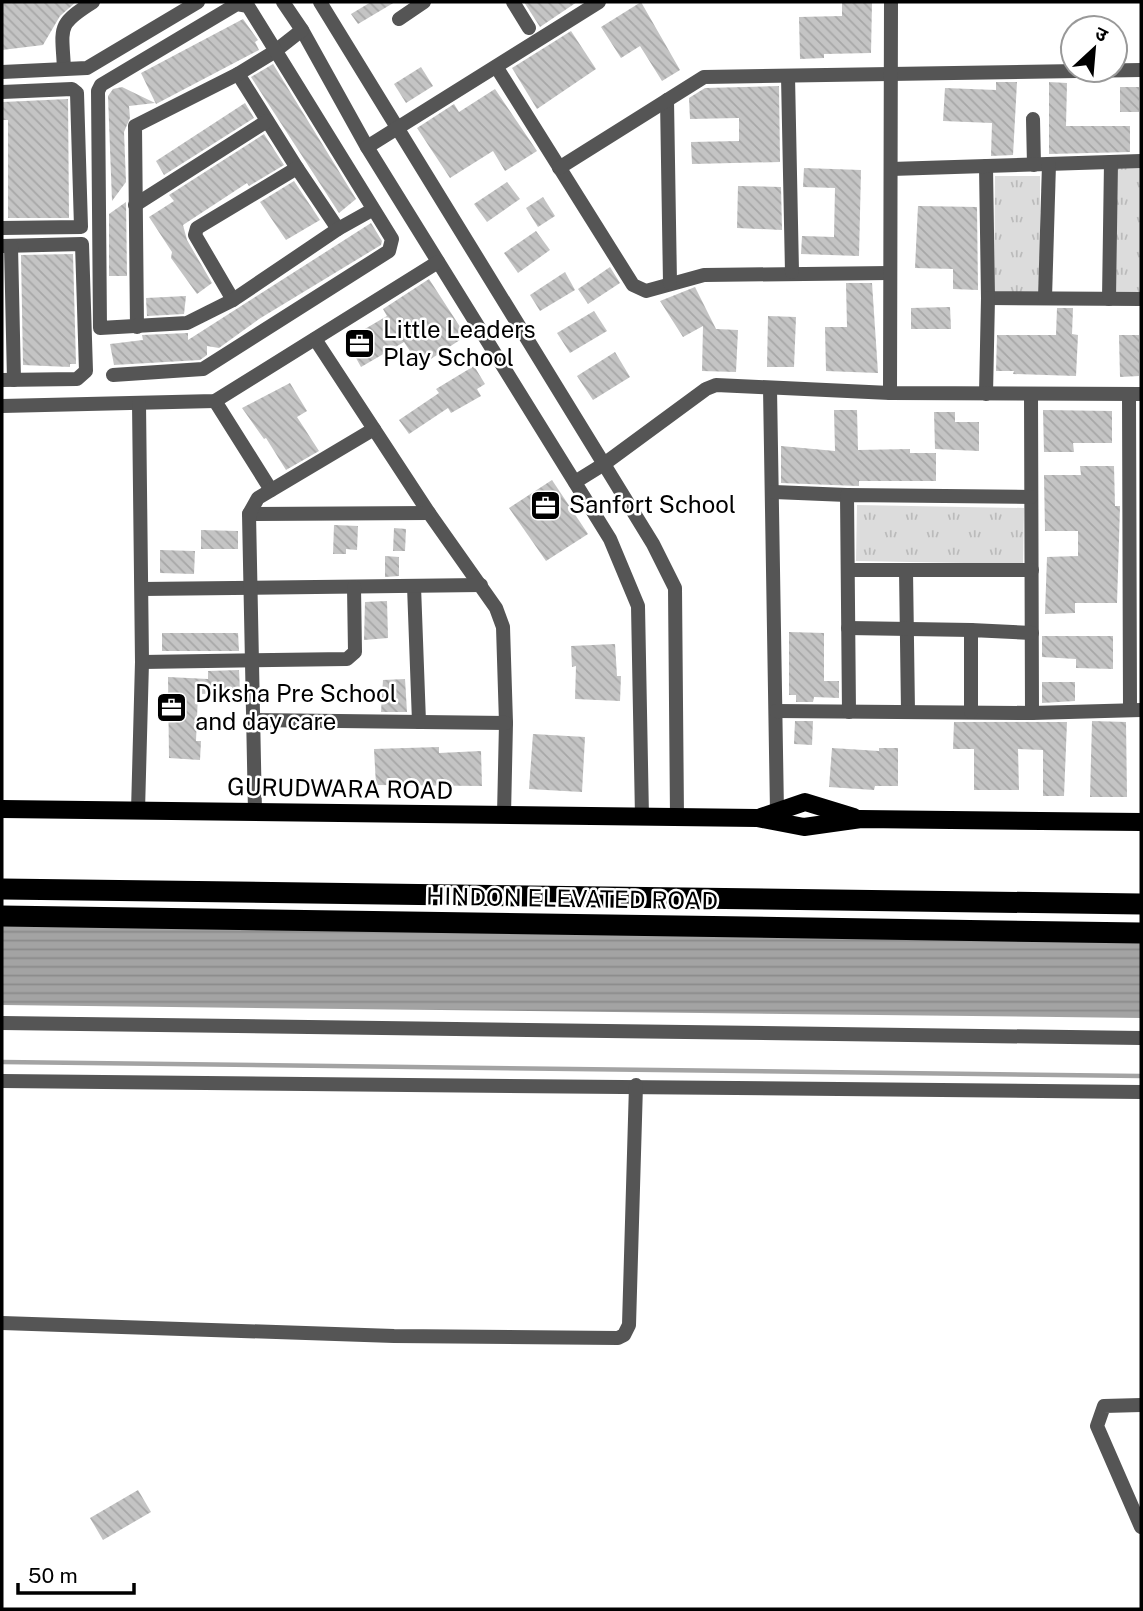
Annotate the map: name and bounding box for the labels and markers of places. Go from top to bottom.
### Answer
place label: Little Leaders Play School [383,315,536,371]
office icon: Little Leaders Play School [343,327,377,361]
office icon: Sanfort School [529,488,563,522]
place label: Sanfort School [569,490,736,518]
place label: Diksha Pre School and day care [195,679,397,735]
office icon: Diksha Pre School and day care [155,691,189,725]

